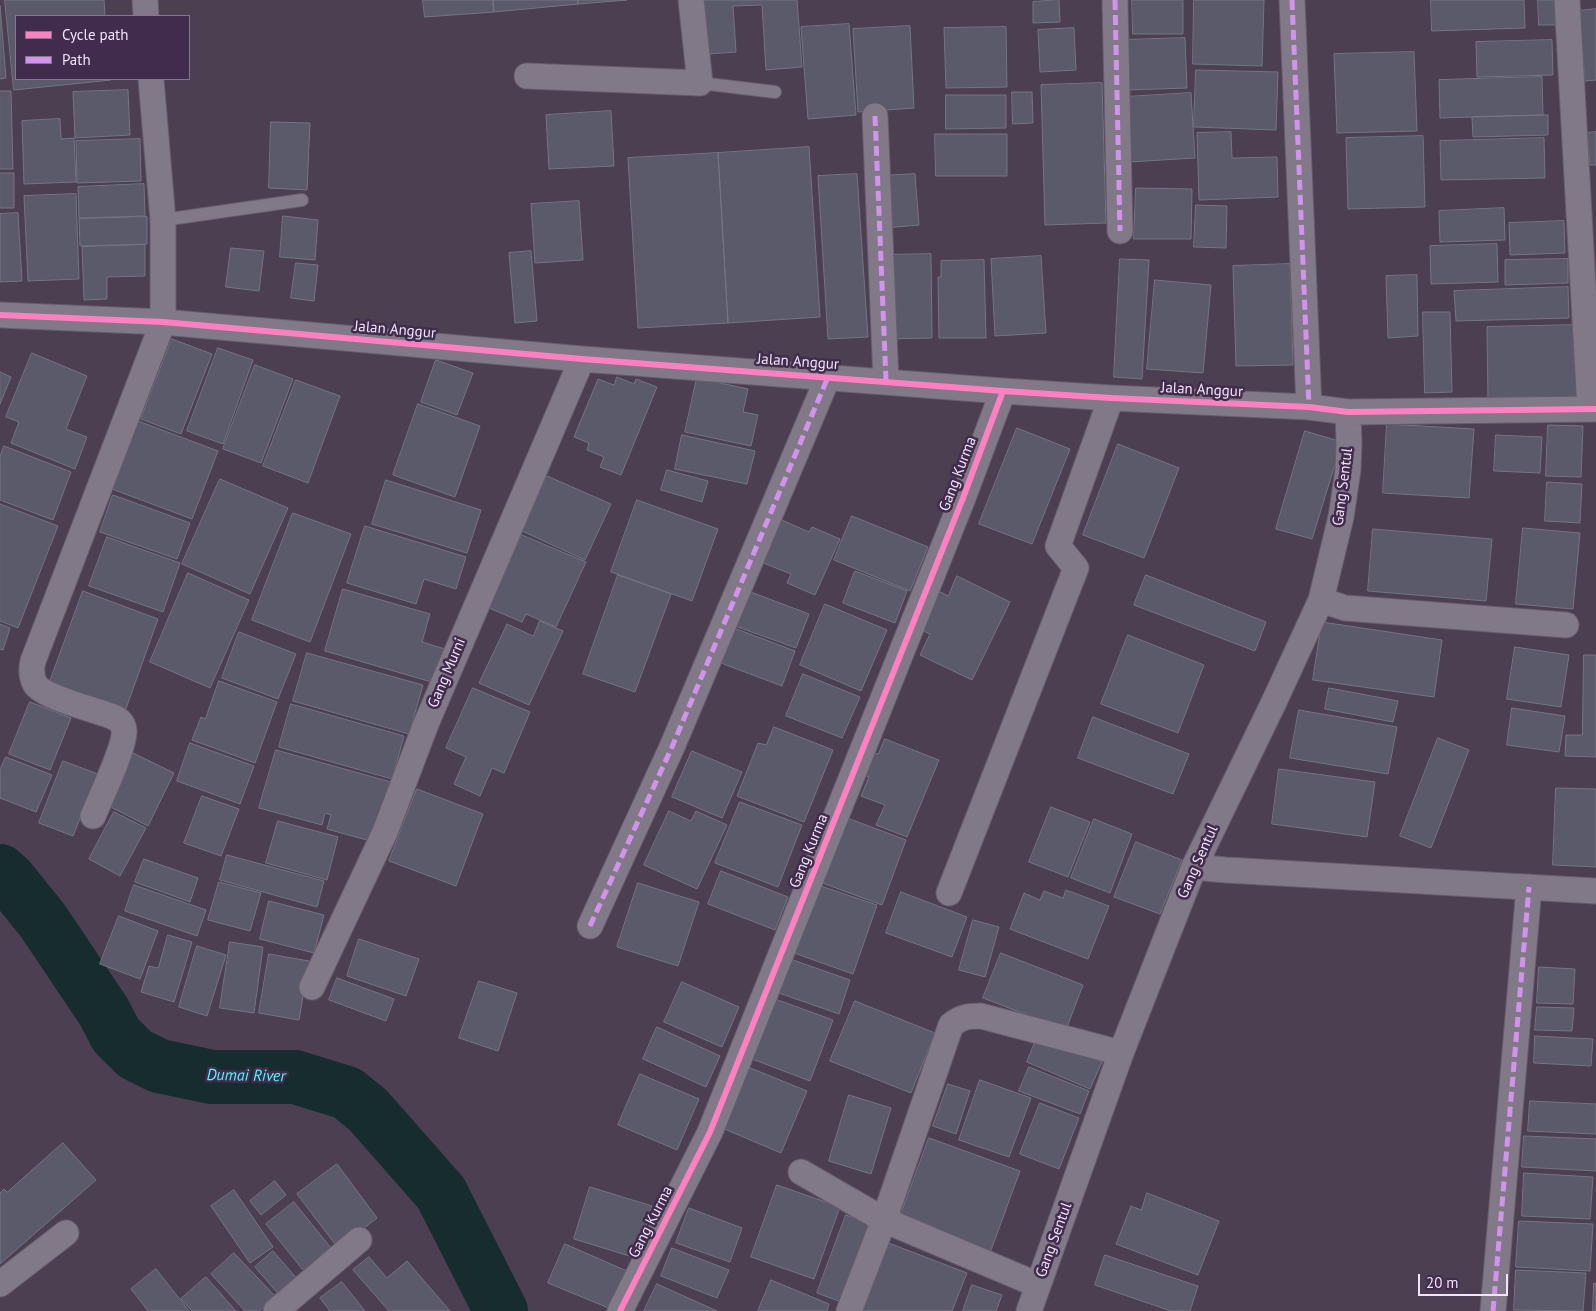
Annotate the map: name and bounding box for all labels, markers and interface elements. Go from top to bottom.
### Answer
legend [15,15,190,80]
text: Cycle path [62,25,128,44]
text: Path [62,50,91,69]
street label: Jalan Anggur [353,317,437,343]
street label: Jalan Anggur [756,350,840,374]
street label: Jalan Anggur [1161,379,1243,401]
street label: Gang Kurma [936,434,980,514]
street label: Gang Sentul [1329,447,1357,527]
street label: Gang Murni [424,635,470,711]
street label: Gang Kurma [786,811,832,891]
street label: Gang Sentul [1174,823,1222,901]
water label: Dumai River [206,1066,286,1086]
street label: Gang Kurma [625,1183,677,1261]
street label: Gang Sentul [1032,1200,1076,1280]
scale bar [1421,1264,1511,1296]
text: 20 m [1426,1273,1459,1292]

